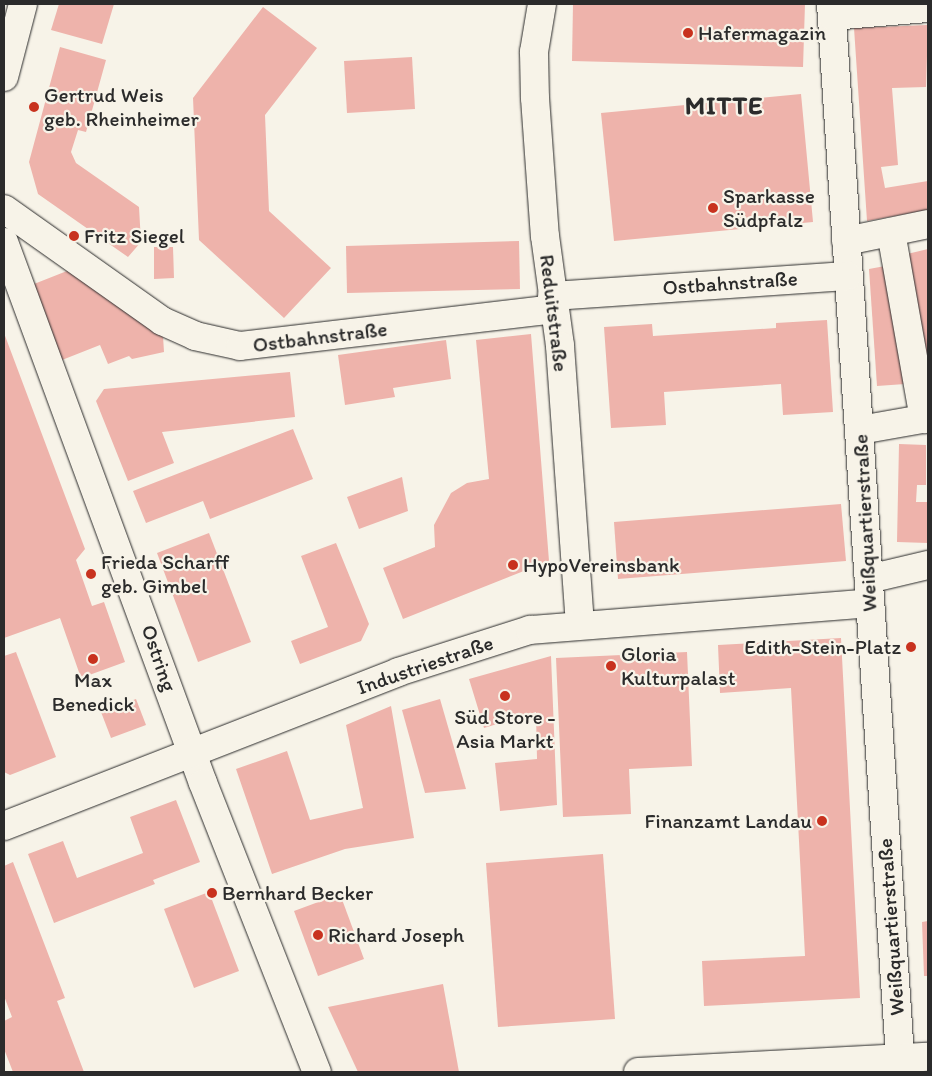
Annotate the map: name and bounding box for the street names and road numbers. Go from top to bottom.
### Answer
street label: Reduitstraße [534,253,574,373]
street label: Ostbahnstraße [662,266,798,300]
street label: Ostbahnstraße [251,316,389,358]
street label: Weißquartierstraße [848,434,882,612]
street label: Ostring [136,621,182,695]
street label: Industriestraße [354,630,496,700]
street label: Weißquartierstraße [872,837,910,1017]

